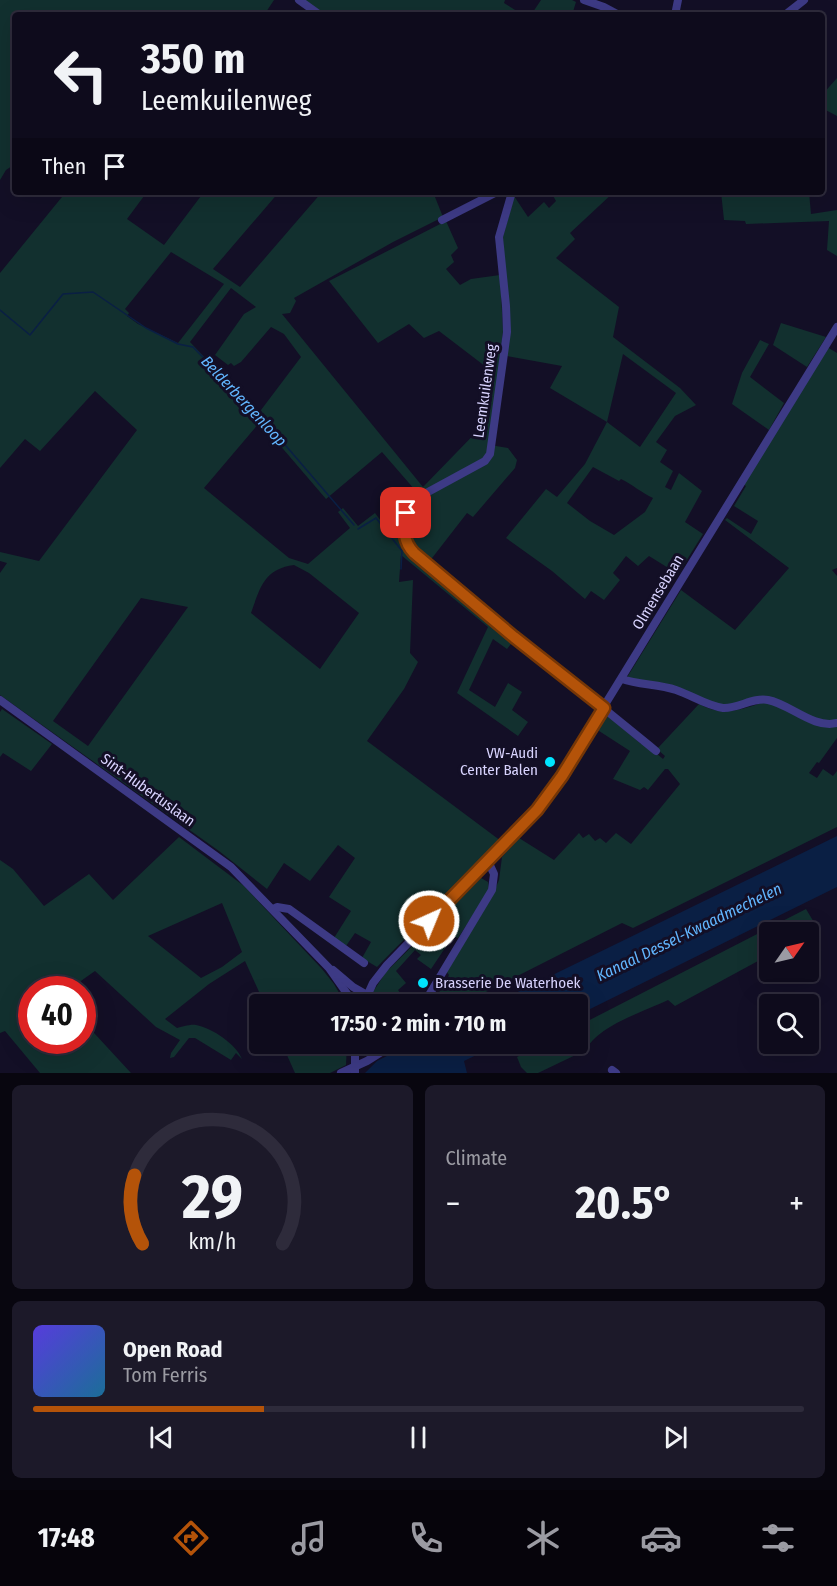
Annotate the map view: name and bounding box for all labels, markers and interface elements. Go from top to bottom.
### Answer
text: 350 m [141,34,245,84]
icon: left [42,36,120,114]
text: Leemkuilenweg [141,85,311,117]
icon: arrive [98,150,131,183]
text: Then [42,153,86,180]
street label: Leemkuilenweg [469,343,501,439]
water label: Belderbergenloop [197,352,291,450]
pin [380,487,431,538]
icon: arrive [389,496,422,529]
street label: Olmensebaan [629,551,687,633]
place label: VW-Audi Center Balen [460,744,538,779]
street label: Sint-Hubertuslaan [97,750,199,830]
marker: VW-Audi Center Balen [543,755,557,769]
water label: Kanaal Dessel-Kwaadmechelen [593,879,785,985]
position arrow [397,889,461,953]
north arrow [759,922,819,982]
map controls [759,922,819,1054]
place label: Brasserie De Waterhoek [435,974,581,992]
speed limit sign: 40 [18,976,96,1054]
marker: Brasserie De Waterhoek [416,976,430,990]
button: search [759,994,819,1054]
text: 17:50 · 2 min · 710 m [331,1010,506,1037]
text: Climate [446,1146,507,1170]
text: 29 [181,1160,243,1235]
text: 20.5° [575,1176,674,1230]
text: − [446,1184,460,1224]
text: + [789,1184,804,1224]
text: km/h [188,1229,236,1255]
text: Open Road [123,1336,223,1363]
text: Tom Ferris [123,1363,207,1387]
icon: previous [145,1421,178,1454]
icon: pause [402,1421,435,1454]
icon: next [659,1421,692,1454]
icon: directions [170,1517,212,1559]
icon: music [288,1517,330,1559]
icon: phone [405,1517,447,1559]
icon: climate [522,1517,564,1559]
icon: car [640,1517,682,1559]
icon: filters [757,1517,799,1559]
text: 17:48 [38,1522,95,1554]

